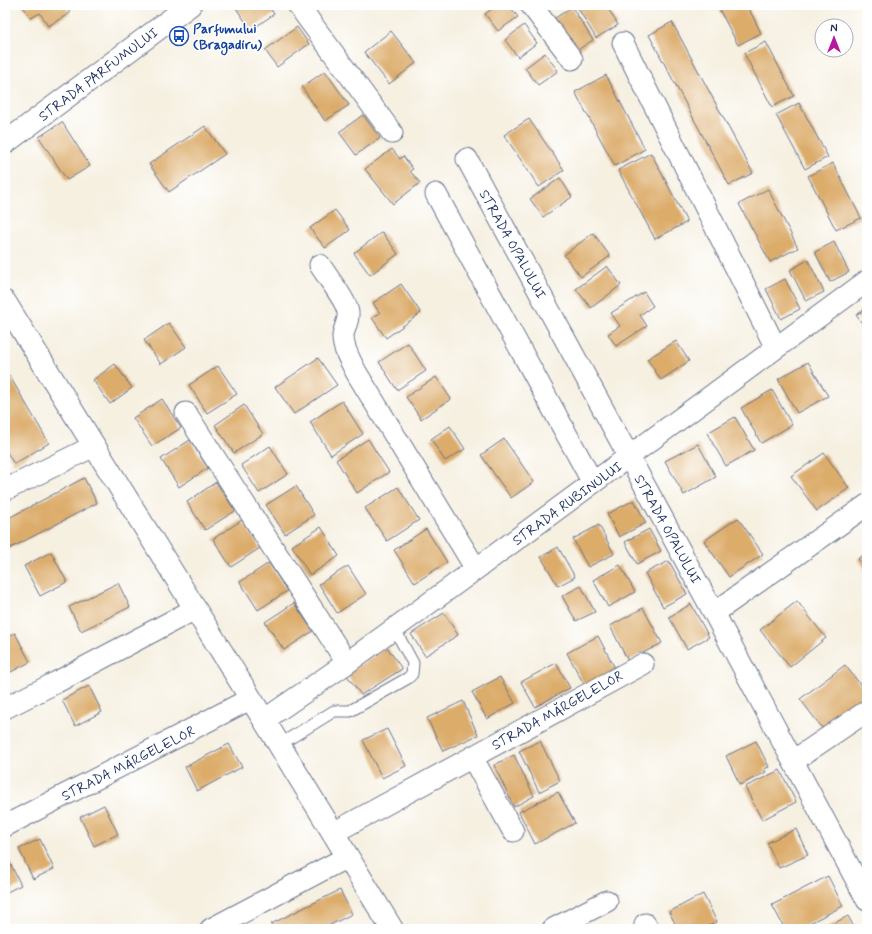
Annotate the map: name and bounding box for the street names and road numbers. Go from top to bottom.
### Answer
street label: STRADA PARFUMULUI [35,24,162,126]
street label: STRADA OPALULUI [475,187,550,302]
street label: STRADA RUBINULUI [509,458,626,550]
street label: STRADA OPALULUI [630,472,705,587]
street label: STRADA MĂRGELELOR [489,667,626,755]
street label: STRADA MĂRGELELOR [59,722,198,805]

